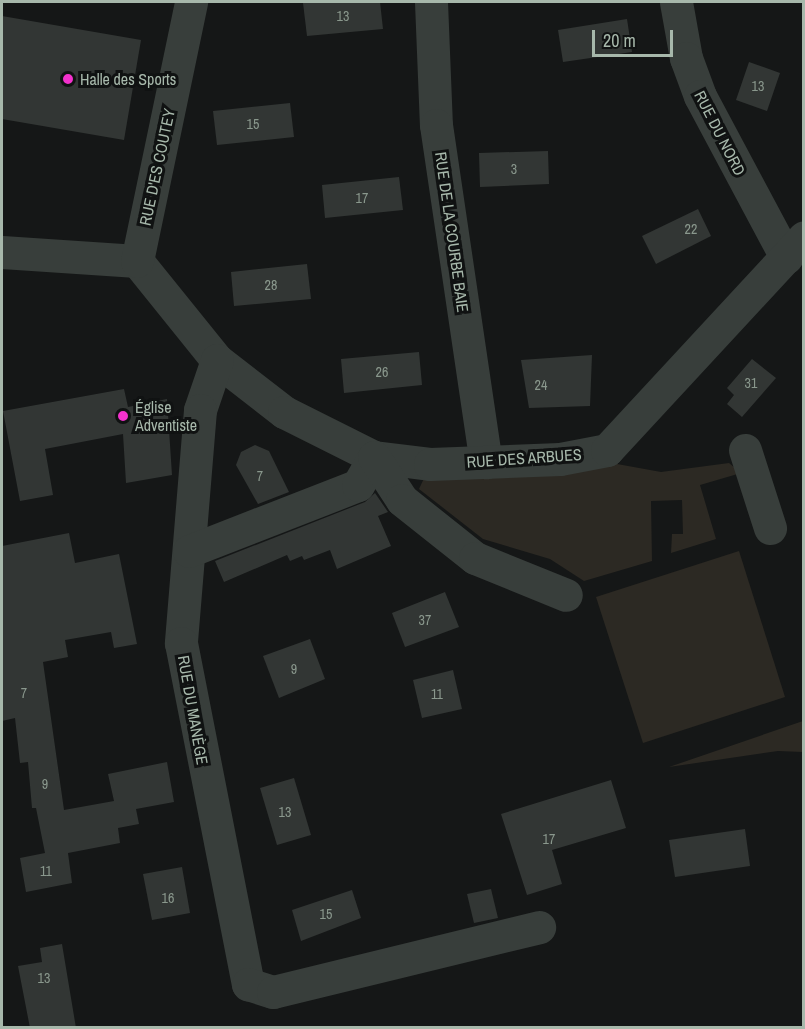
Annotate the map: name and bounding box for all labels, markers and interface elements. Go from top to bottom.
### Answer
house number: 13 [337,8,349,24]
scale bar [595,18,676,56]
text: 20 m [603,28,636,53]
place label: Halle des Sports [80,69,176,89]
marker: Halle des Sports [61,72,75,86]
house number: 13 [752,78,764,94]
street label: RUE DU NORD [690,87,750,179]
street label: RUE D'ES COUTEY [135,107,179,227]
house number: 15 [247,116,259,132]
street label: RUE DE LA COURBE BAIE [431,150,473,314]
house number: 3 [511,161,517,177]
house number: 17 [356,190,368,206]
house number: 22 [685,221,697,237]
house number: 28 [265,277,277,293]
house number: 26 [376,364,388,380]
house number: 31 [745,375,757,391]
house number: 24 [535,377,547,393]
place label: Église Adventiste [135,397,197,435]
marker: Église Adventiste [116,409,130,423]
street label: RUE DES ARBUES [466,444,582,472]
house number: 7 [257,468,263,484]
house number: 37 [419,612,431,628]
street label: RUE DU MANÈGE [174,654,212,766]
house number: 9 [291,661,297,677]
house number: 7 [21,685,27,701]
house number: 11 [431,686,443,702]
house number: 9 [42,776,48,792]
house number: 13 [279,804,291,820]
house number: 17 [543,831,555,847]
house number: 11 [40,863,52,879]
house number: 16 [162,890,174,906]
house number: 15 [320,906,332,922]
house number: 13 [38,970,50,986]

